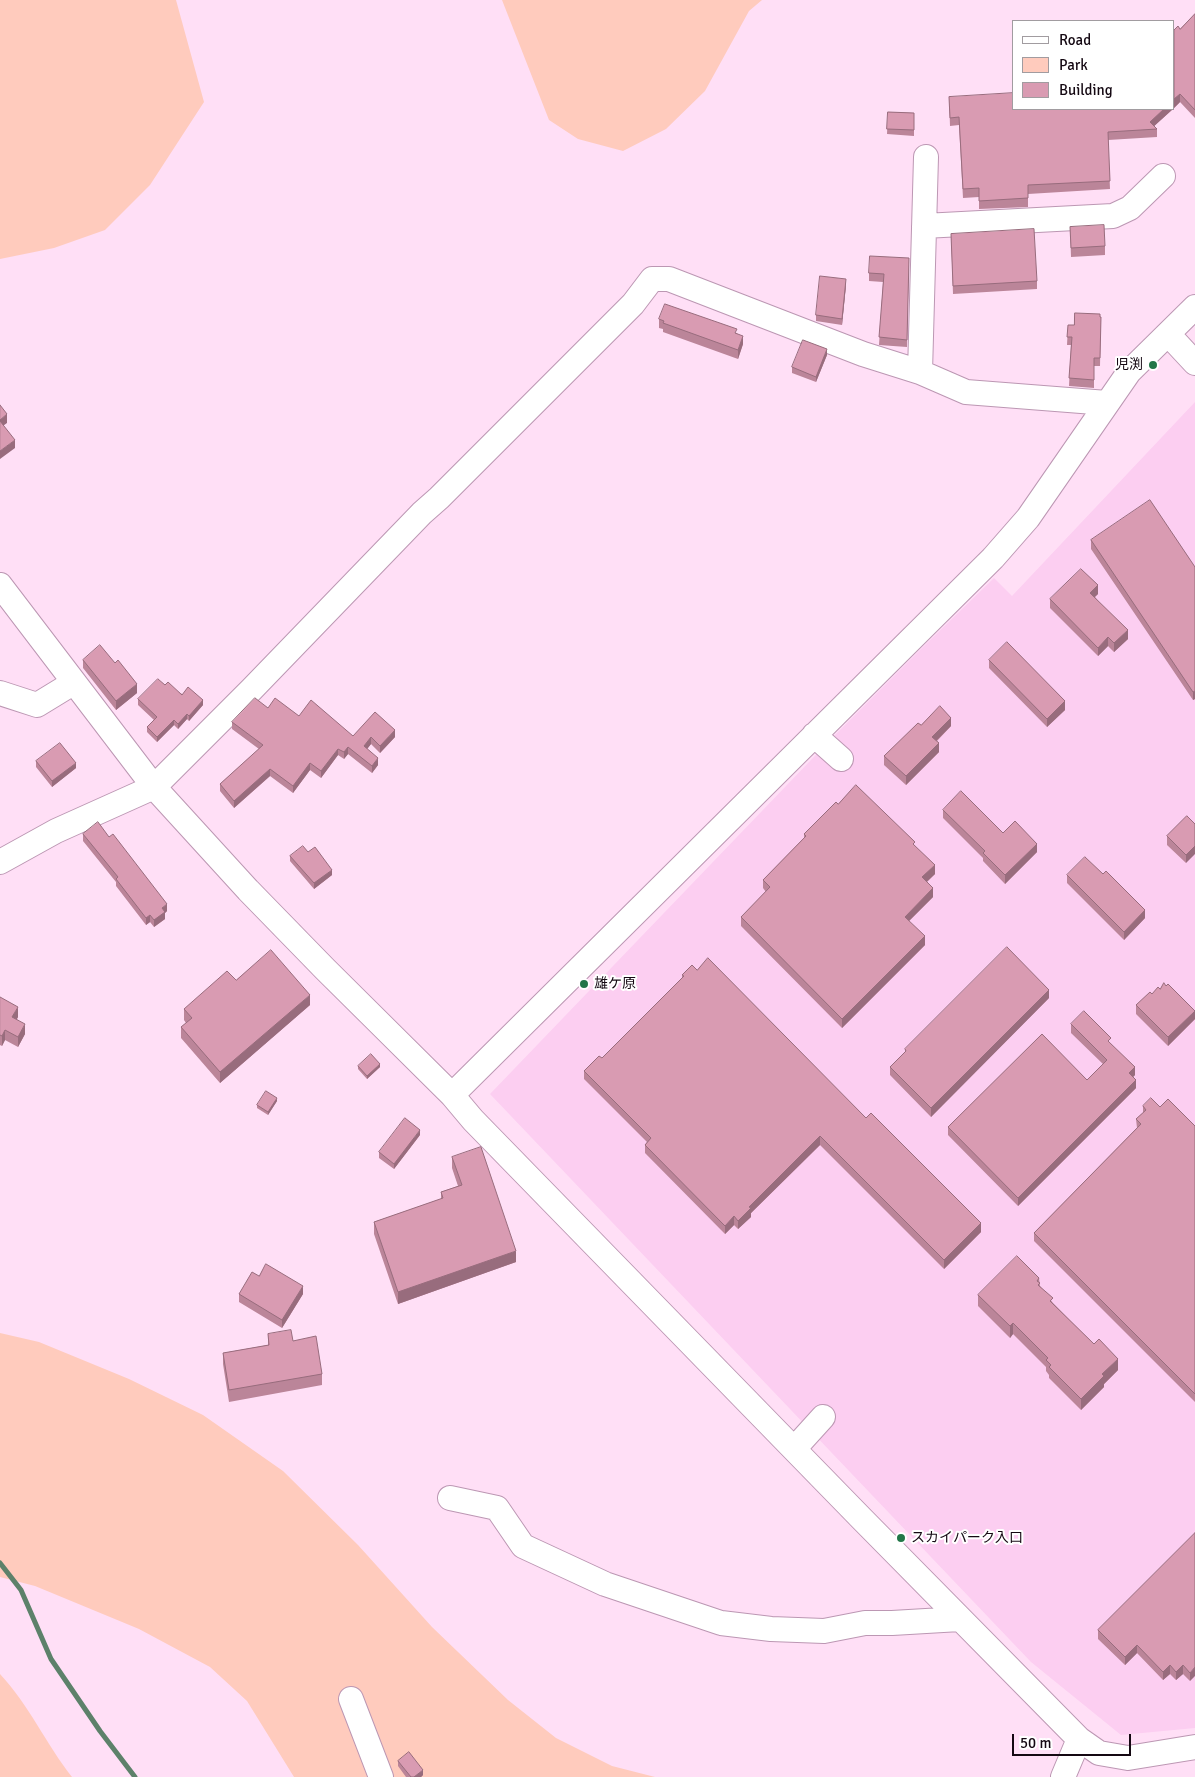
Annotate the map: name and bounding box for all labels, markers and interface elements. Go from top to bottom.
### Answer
legend [1012,20,1175,110]
text: Road [1059,31,1091,49]
text: Park [1059,56,1088,74]
text: Building [1059,81,1113,99]
place label: 児渕 [1115,357,1143,373]
marker: 児渕 [1147,359,1159,371]
place label: 雄ケ原 [594,976,636,992]
marker: 雄ケ原 [578,978,590,990]
place label: スカイパーク入口 [911,1530,1023,1546]
marker: スカイパーク入口 [895,1532,907,1544]
scale bar [1015,1724,1134,1756]
text: 50 m [1020,1734,1051,1752]

